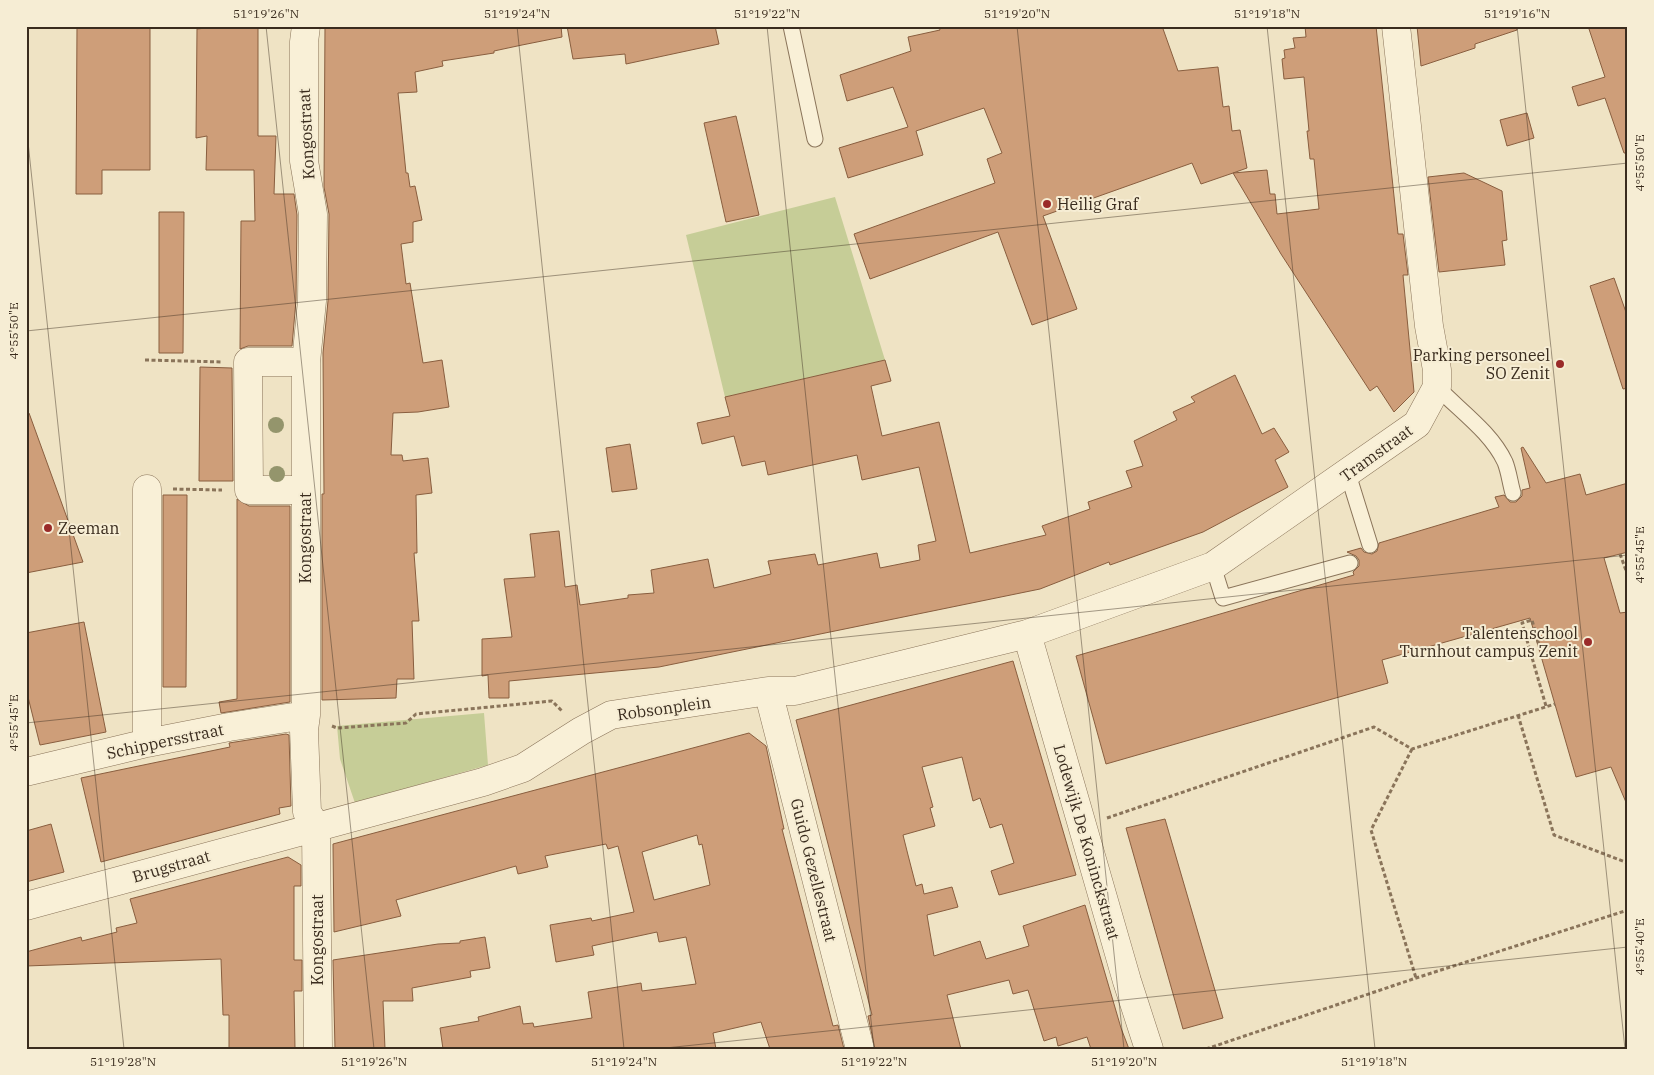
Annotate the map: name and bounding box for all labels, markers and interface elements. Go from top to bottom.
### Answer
text: 51°19'26"N [233,6,299,21]
text: 51°19'24"N [484,6,550,21]
text: 51°19'22"N [734,6,800,21]
text: 51°19'20"N [984,6,1050,21]
text: 51°19'18"N [1234,6,1300,21]
text: 51°19'16"N [1484,6,1550,21]
street label: Kongostraat [294,88,318,180]
text: 4°55'50"E [1632,134,1647,192]
place label: Heilig Graf [1057,194,1140,214]
marker: Heilig Graf [1041,198,1053,210]
text: 4°55'50"E [6,302,21,360]
place label: Parking personeel SO Zenit [1413,345,1550,383]
marker: Parking personeel SO Zenit [1554,358,1566,370]
street label: Tramstraat [1336,420,1416,486]
street label: Kongostraat [295,492,315,584]
place label: Zeeman [58,518,119,538]
marker: Zeeman [42,522,54,534]
text: 4°55'45"E [1632,526,1647,584]
place label: Talentenschool Turnhout campus Zenit [1399,623,1578,661]
marker: Talentenschool Turnhout campus Zenit [1582,636,1594,648]
street label: Robsonplein [616,692,712,724]
text: 4°55'45"E [6,694,21,752]
street label: Schippersstraat [105,719,226,763]
street label: Lodewijk De Koninckstraat [1049,742,1125,942]
street label: Guido Gezellestraat [787,796,842,944]
street label: Brugstraat [130,845,213,887]
street label: Kongostraat [307,894,327,986]
text: 4°55'40"E [1632,918,1647,976]
text: 51°19'28"N [90,1054,156,1069]
text: 51°19'26"N [341,1054,407,1069]
text: 51°19'24"N [591,1054,657,1069]
text: 51°19'22"N [841,1054,907,1069]
text: 51°19'20"N [1091,1054,1157,1069]
text: 51°19'18"N [1341,1054,1407,1069]

